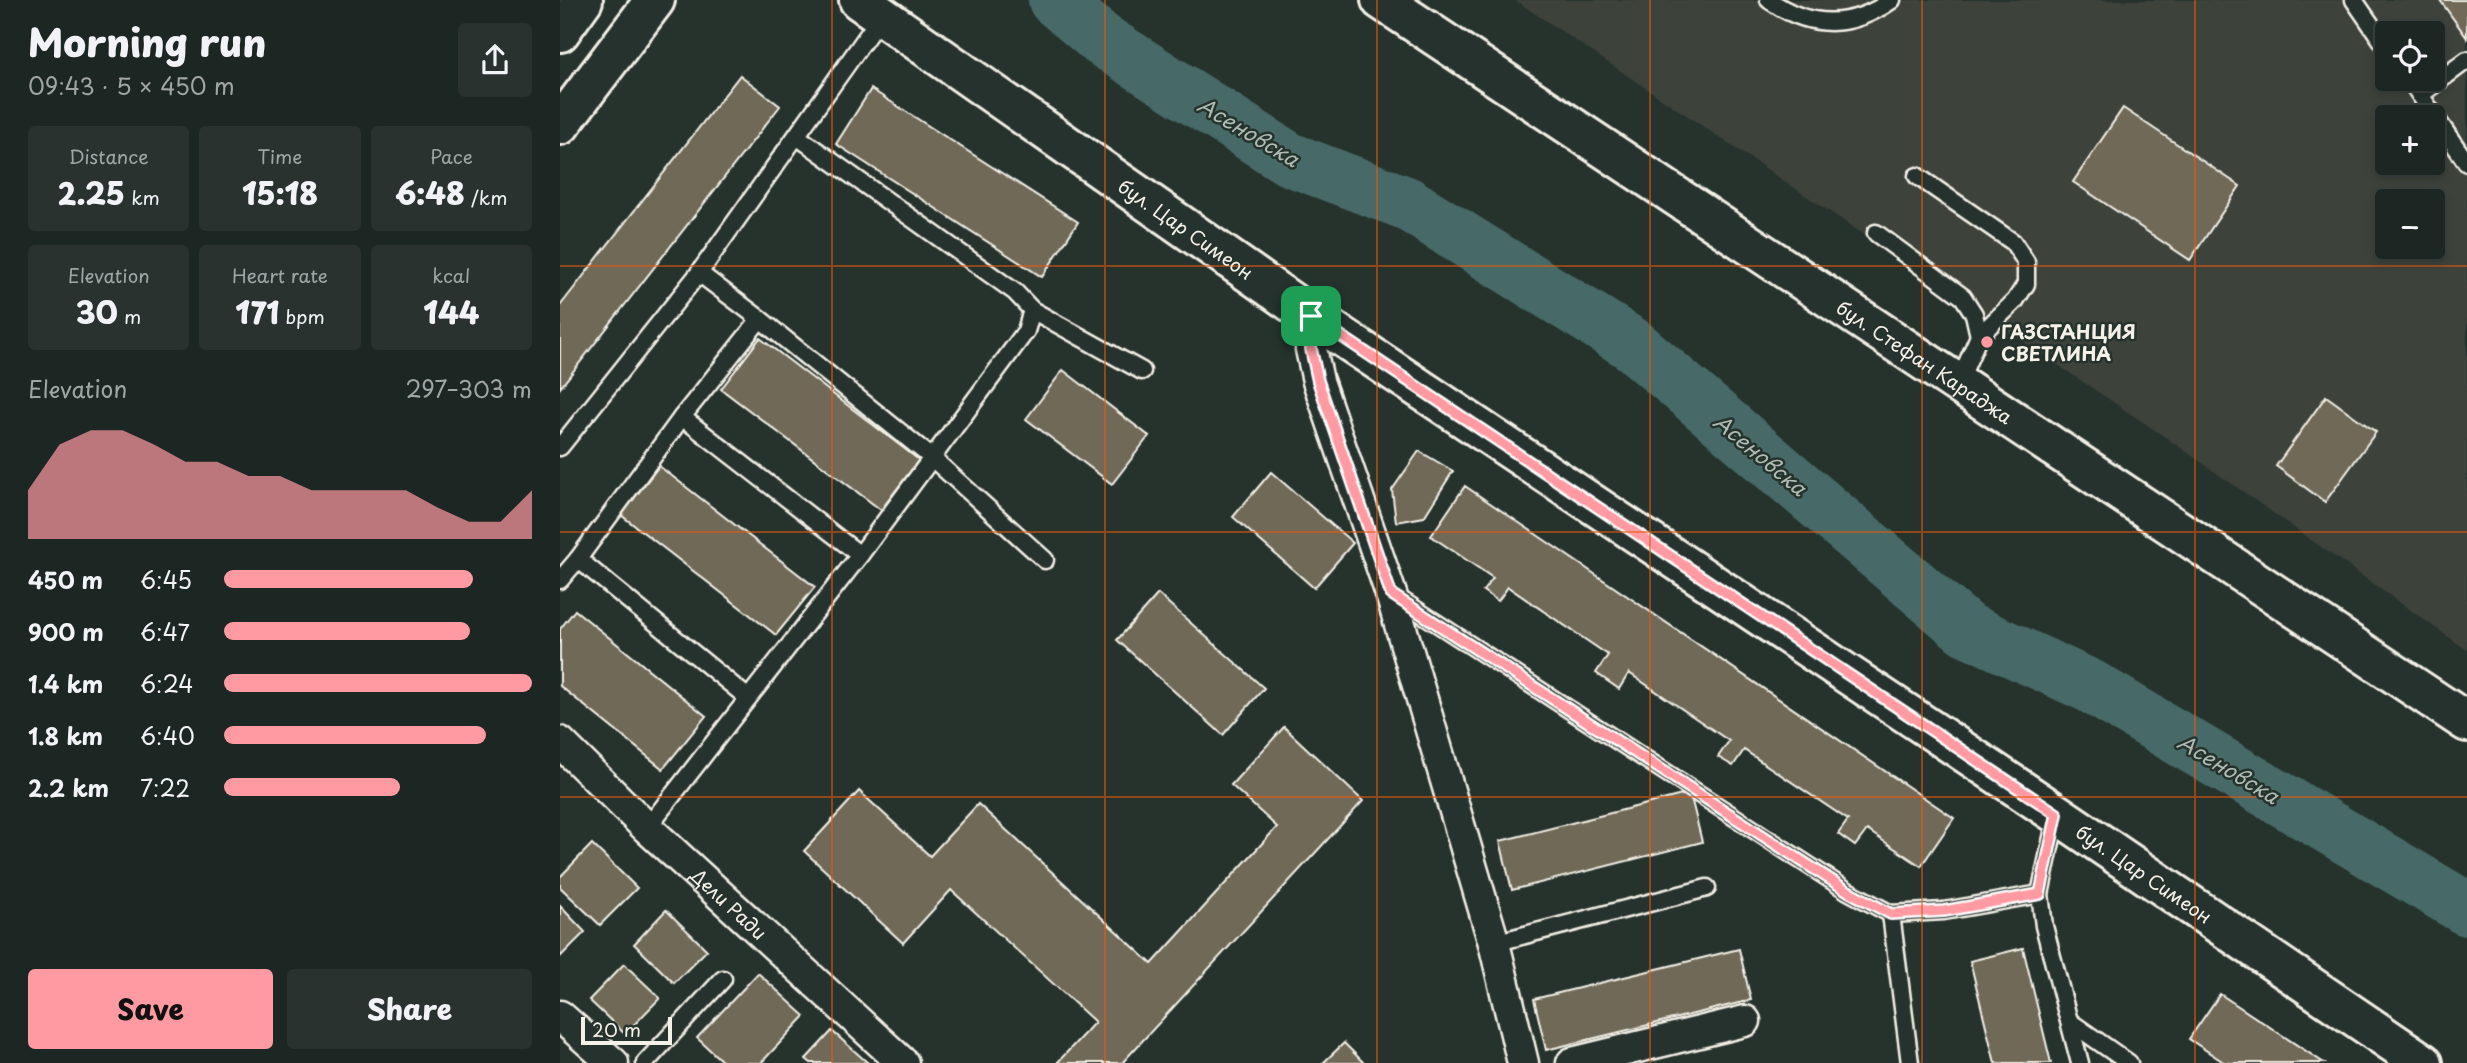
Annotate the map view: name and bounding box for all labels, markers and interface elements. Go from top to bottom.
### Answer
text: Morning run [28,13,266,70]
map controls [2375,21,2445,259]
button: locate [2375,21,2445,91]
button: share [458,23,532,97]
text: 09:43 · 5 × 450 m [28,68,235,103]
water label: Асеновска [1192,88,1307,174]
button: + [2375,105,2445,175]
text: Distance [69,142,149,170]
text: Time [258,142,302,170]
text: Pace [430,142,473,170]
text: 2.25 [58,170,125,215]
text: 15:18 [242,170,318,215]
text: 6:48 [395,170,465,215]
street label: бул. Цар Симеон [1113,172,1259,286]
text: km [125,183,160,211]
text: /km [465,183,507,211]
button: − [2375,189,2445,259]
text: Elevation [68,261,150,289]
text: Heart rate [232,261,328,289]
text: kcal [432,261,470,289]
pin [1281,286,1341,346]
text: 30 [76,289,118,334]
text: 171 [235,289,279,334]
text: 144 [423,289,479,334]
street label: бул. Стефан Караджа [1831,293,2019,431]
icon: arrive [1292,297,1330,335]
text: m [118,302,141,330]
text: bpm [279,302,325,330]
place label: ГАЗСТАНЦИЯ СВЕТЛИНА [2001,317,2136,367]
marker: ГАЗСТАНЦИЯ СВЕТЛИНА [1979,334,1995,350]
text: Elevation [28,371,127,406]
text: 297–303 m [405,371,532,406]
water label: Асеновска [1707,405,1815,503]
text: 450 m [28,562,103,597]
text: 6:45 [140,562,192,597]
text: 900 m [28,614,104,649]
text: 6:47 [140,614,190,649]
text: 1.4 km [28,666,103,701]
text: 6:24 [140,666,194,701]
text: 1.8 km [28,718,103,753]
text: 6:40 [140,718,195,753]
water label: Асеновска [2172,725,2287,811]
text: 2.2 km [28,770,109,805]
text: 7:22 [140,770,190,805]
street label: бул. Цар Симеон [2071,817,2218,930]
street label: Дели Ради [684,860,774,946]
button: Save [28,969,273,1049]
button: Share [287,969,532,1049]
scale bar [581,1014,672,1046]
text: 20 m [592,1015,641,1043]

